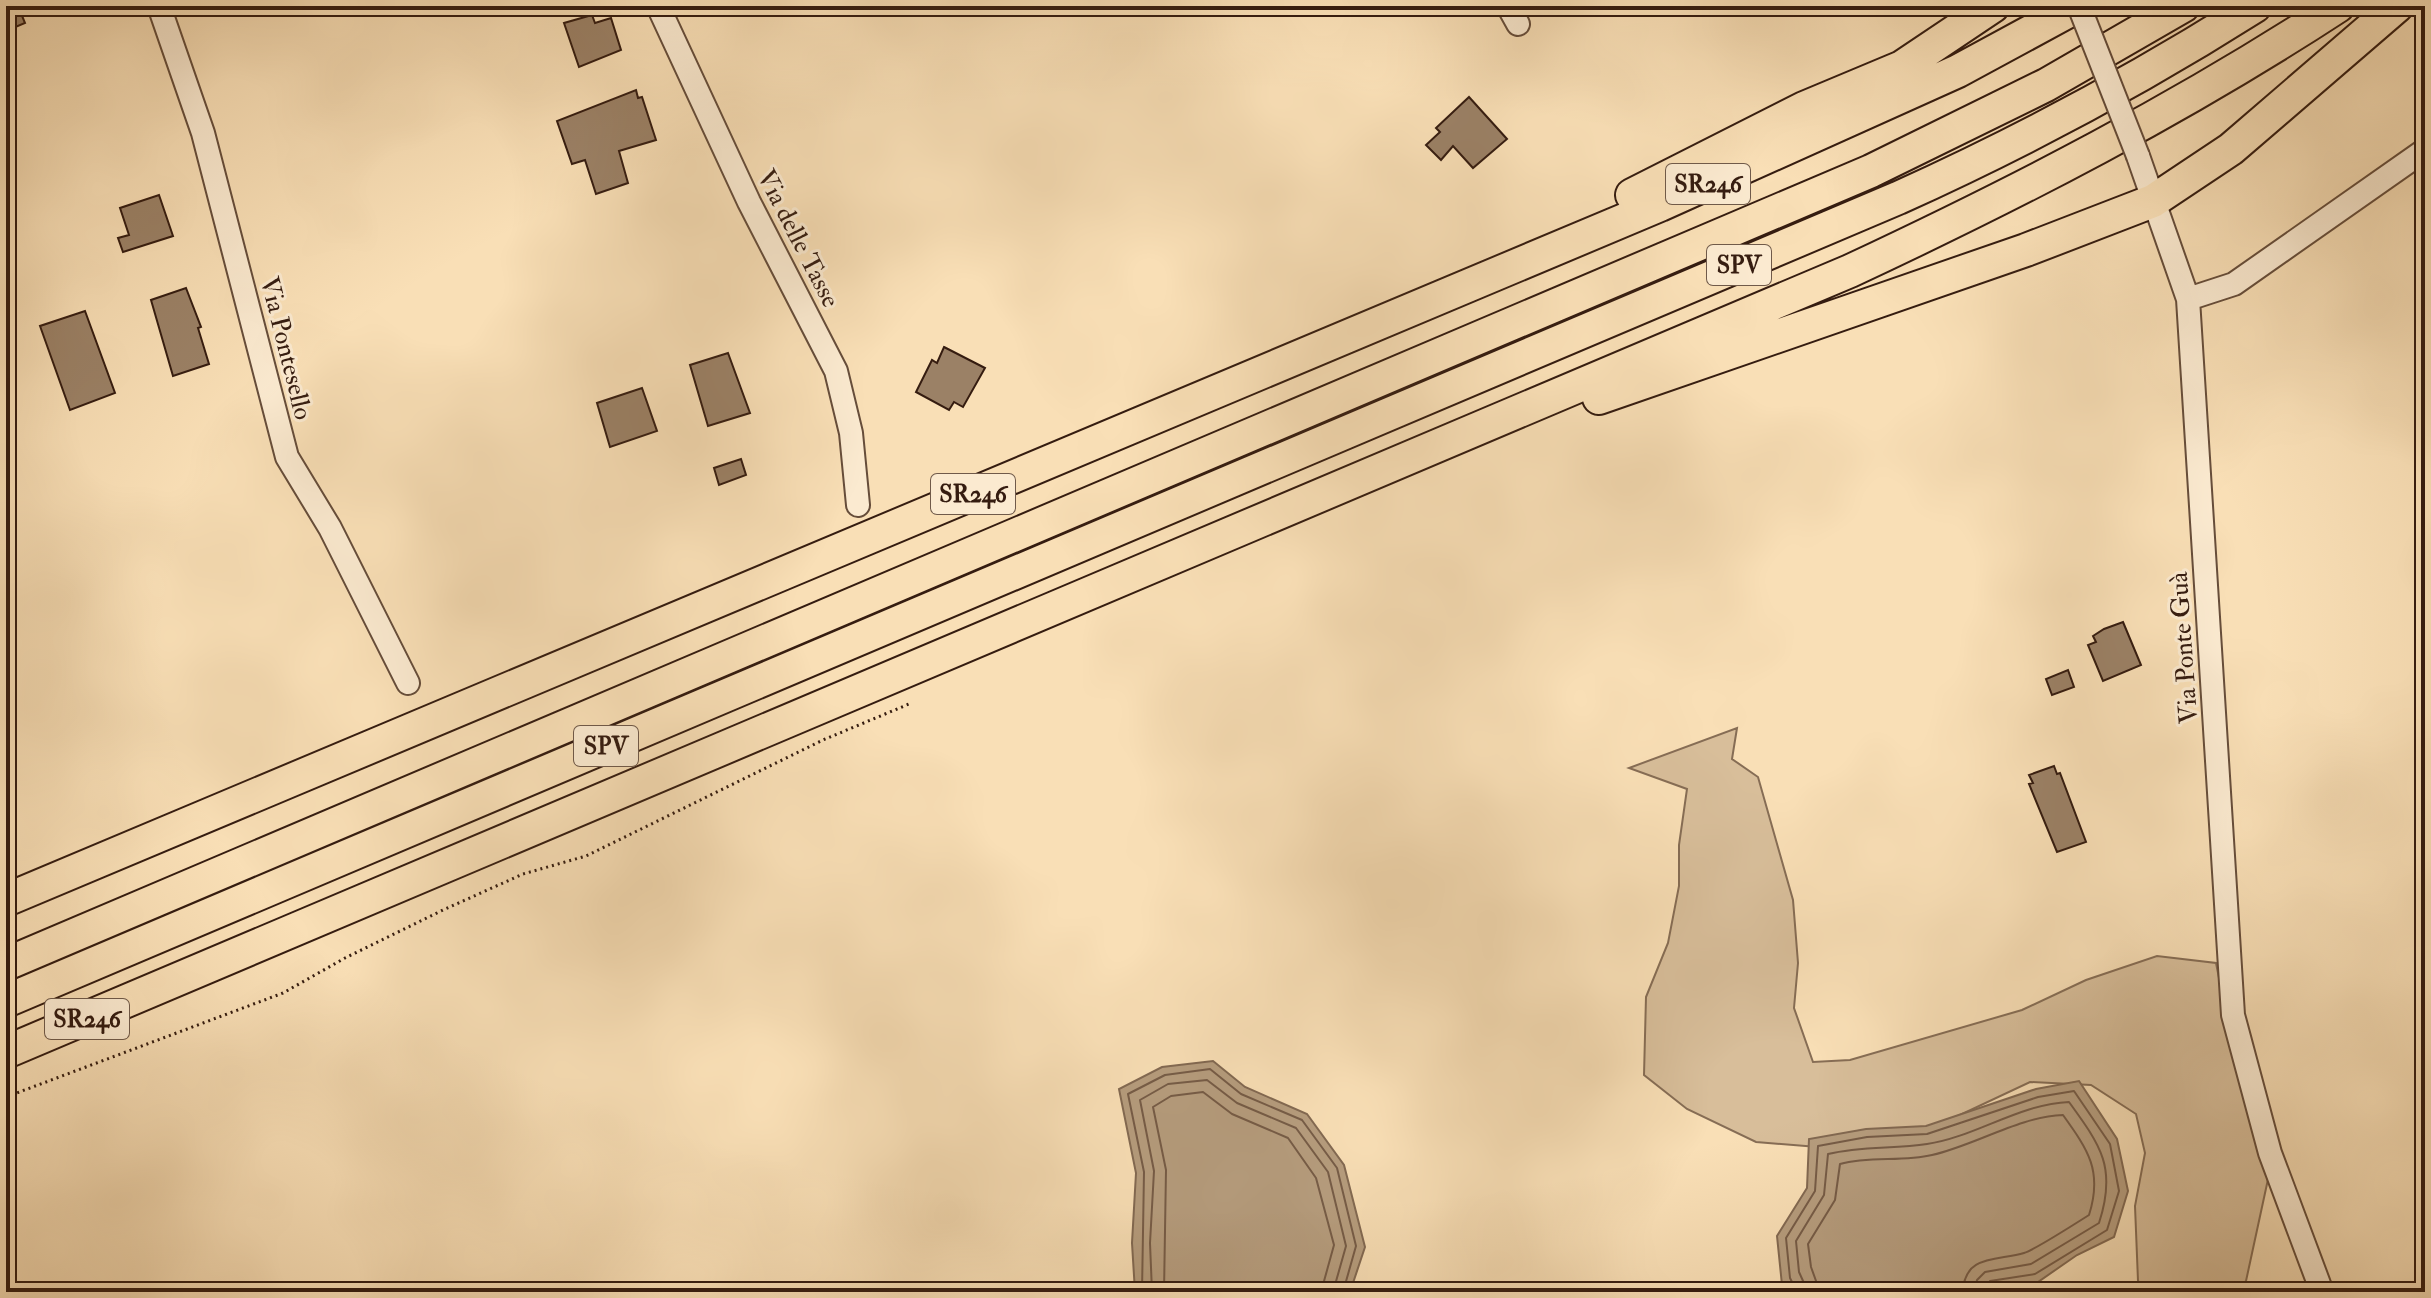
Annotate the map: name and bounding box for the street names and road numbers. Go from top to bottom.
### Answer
street label: Via delle Tasse [750,164,847,313]
road number: SR246 [1666,164,1750,204]
road number: SPV [1707,245,1771,285]
street label: Via Pontesello [253,273,319,423]
road number: SR246 [931,474,1015,514]
street label: Via Ponte Guà [2163,571,2205,725]
road number: SPV [574,726,638,766]
road number: SR246 [45,999,129,1039]

